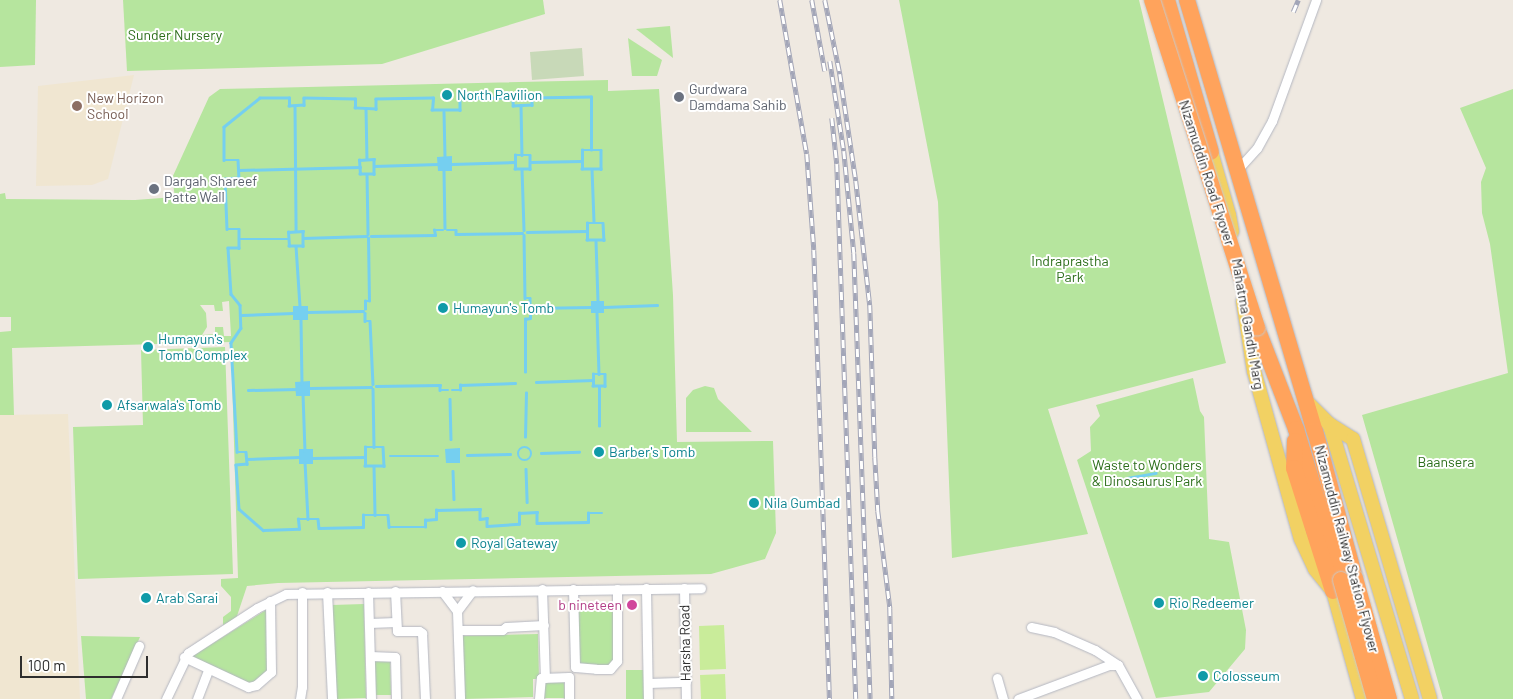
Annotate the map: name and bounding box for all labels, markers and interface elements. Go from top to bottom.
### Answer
park label: Sunder Nursery [128,27,222,43]
place label: Gurdwara Damdama Sahib [689,81,787,114]
place label: North Pavilion [457,87,542,103]
marker: North Pavilion [441,89,453,101]
place label: New Horizon School [87,90,163,122]
marker: Gurdwara Damdama Sahib [673,91,685,103]
street label: Nizamuddin Road Flyover [1176,98,1238,248]
marker: New Horizon School [71,100,83,112]
place label: Dargah Shareef Patte Wall [164,173,257,206]
marker: Dargah Shareef Patte Wall [148,183,160,195]
park label: Indraprastha Park [1031,253,1109,286]
street label: Mahatma Gandhi Marg [1228,257,1268,391]
place label: Humayun's Tomb [453,300,554,316]
marker: Humayun's Tomb [437,302,449,314]
place label: Humayun's Tomb Complex [158,331,247,364]
marker: Humayun's Tomb Complex [142,341,154,353]
place label: Afsarwala's Tomb [117,397,221,413]
marker: Afsarwala's Tomb [101,399,113,411]
street label: Nizamuddin Railway Station Flyover [1311,443,1383,655]
place label: Barber's Tomb [609,444,695,460]
marker: Barber's Tomb [593,446,605,458]
park label: Baansera [1418,454,1474,470]
park label: Waste to Wonders & Dinosaurus Park [1092,457,1202,490]
place label: Nila Gumbad [764,495,840,511]
marker: Nila Gumbad [748,497,760,509]
place label: Royal Gateway [471,535,558,551]
marker: Royal Gateway [455,537,467,549]
place label: Arab Sarai [156,590,218,606]
marker: Arab Sarai [140,592,152,604]
place label: Rio Redeemer [1169,595,1254,611]
place label: b nineteen [558,597,622,613]
marker: Rio Redeemer [1153,597,1165,609]
marker: b nineteen [626,599,638,611]
street label: Harsha Road [676,605,694,681]
scale bar [22,646,150,678]
text: 100 m [28,656,66,674]
place label: Colosseum [1213,668,1280,684]
marker: Colosseum [1197,670,1209,682]

